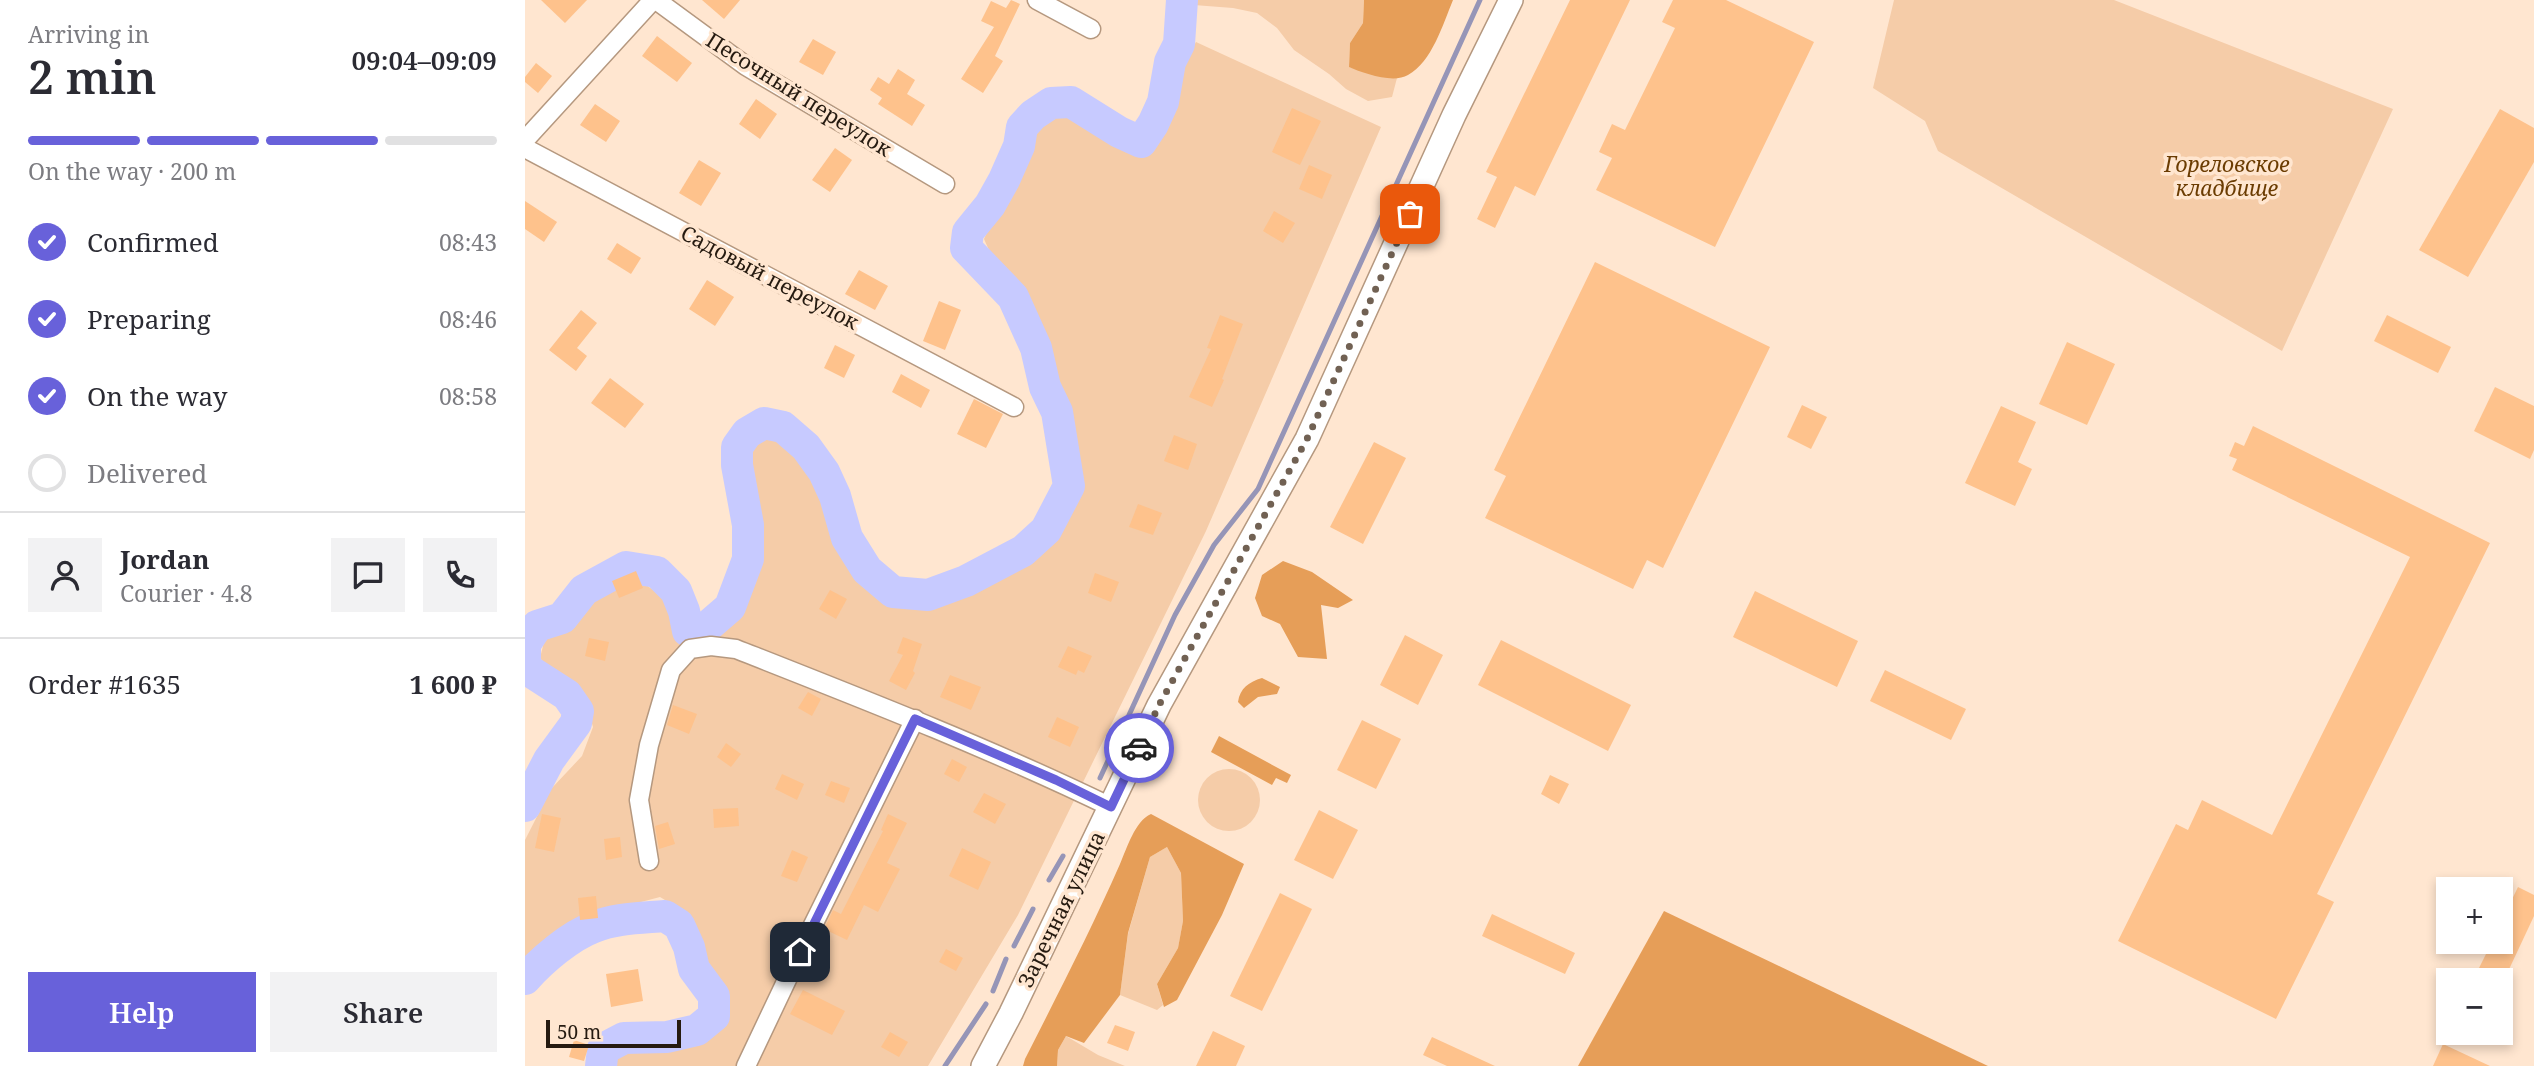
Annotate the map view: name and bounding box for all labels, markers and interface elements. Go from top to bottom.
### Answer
text: Arriving in [28,18,149,50]
street label: Песочный переулок [701,26,897,163]
text: 09:04–09:09 [351,42,497,78]
text: 2 min [28,45,156,107]
park label: Гореловское кладбище [2163,150,2290,202]
text: On the way · 200 m [28,155,236,187]
pin [1380,184,1440,244]
icon: bag [1391,195,1429,233]
street label: Садовый переулок [676,218,864,336]
icon: check [28,223,66,261]
text: Confirmed [87,224,219,260]
text: 08:43 [439,226,497,258]
icon: check [28,300,66,338]
text: Preparing [87,301,211,337]
text: 08:46 [439,303,497,335]
icon: check [28,377,66,415]
text: On the way [87,378,227,414]
text: 08:58 [439,380,497,412]
text: Delivered [87,455,207,491]
button: person [28,538,102,612]
button: chat [331,538,405,612]
button: phone [423,538,497,612]
text: Jordan [120,541,210,577]
text: Courier · 4.8 [120,577,253,609]
text: Order #1635 [28,666,181,702]
text: 1 600 ₽ [409,666,497,702]
courier [1104,713,1174,783]
icon: car [1120,729,1158,767]
street label: Заречная улица [1011,826,1111,992]
map controls [2436,877,2513,1045]
button: + [2436,877,2513,954]
pin [770,922,830,982]
icon: home [781,933,819,971]
button: − [2436,968,2513,1045]
button: Help [28,972,256,1052]
button: Share [270,972,497,1052]
scale bar [546,1017,681,1049]
text: 50 m [557,1019,601,1045]

